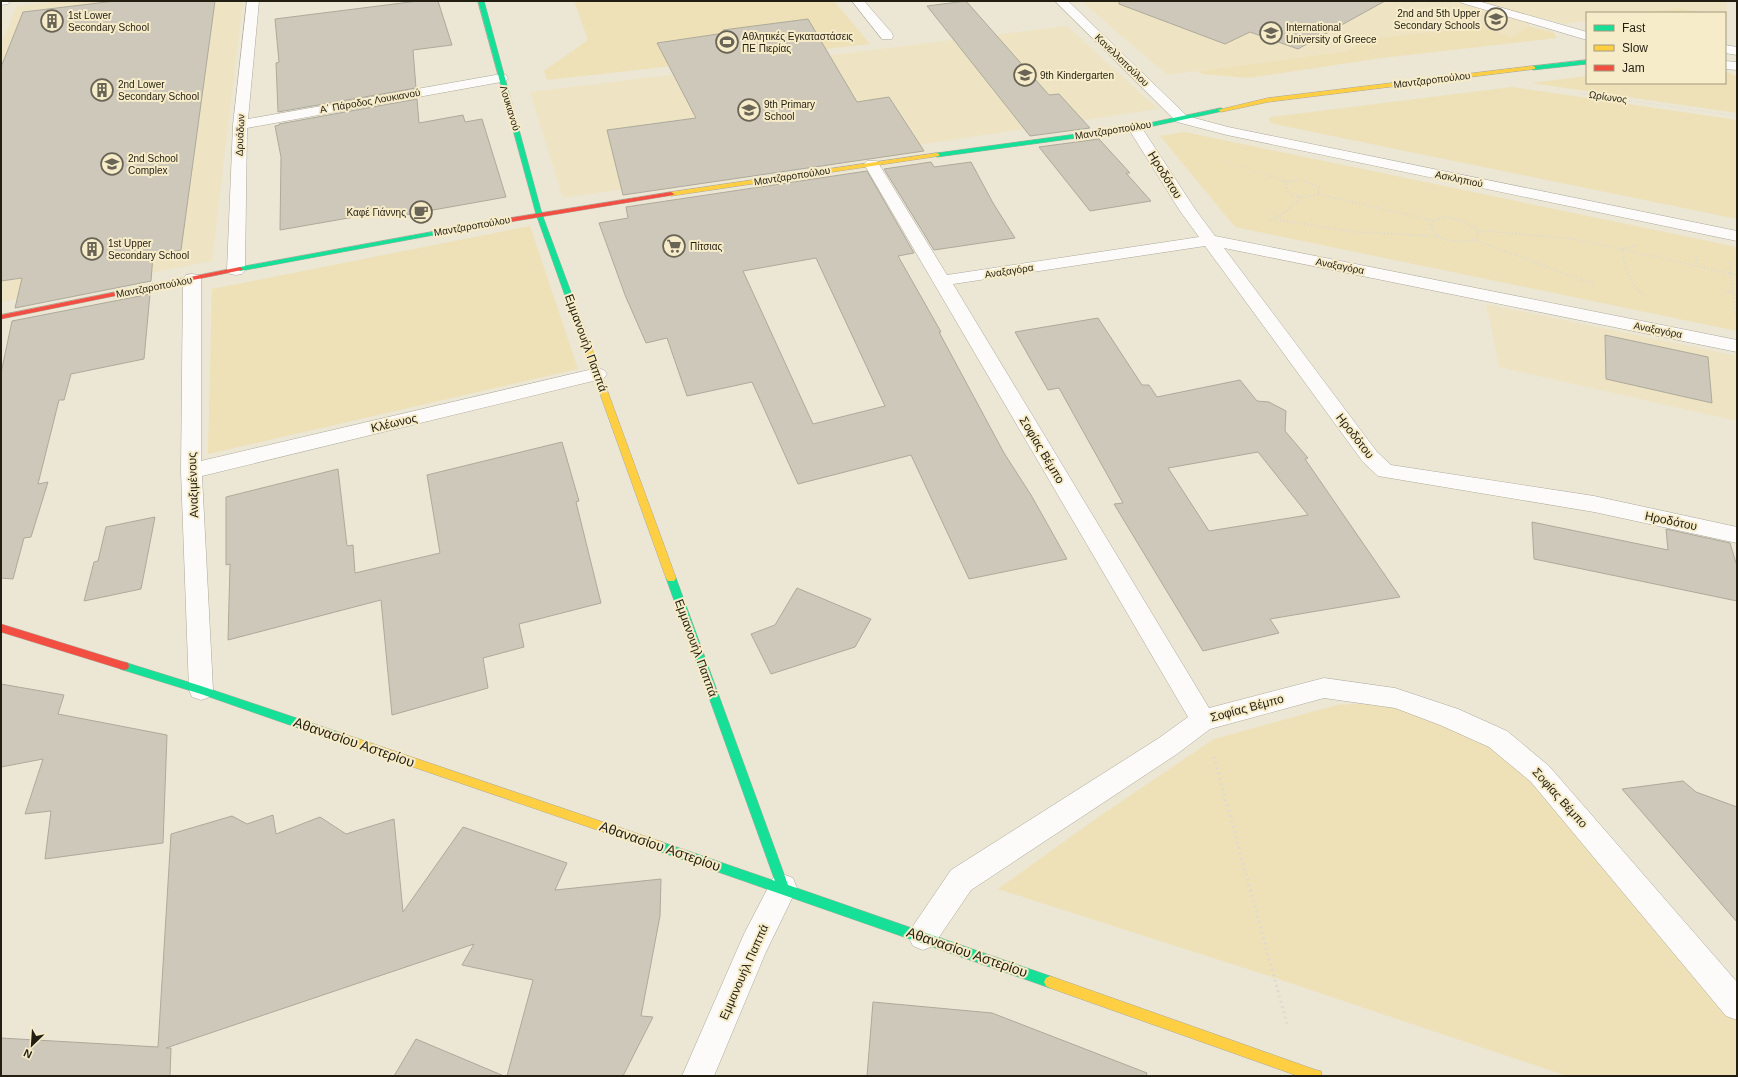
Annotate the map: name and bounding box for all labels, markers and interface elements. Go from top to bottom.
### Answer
school or university icon: 2nd and 5th Upper Secondary Schools [1483,6,1509,32]
building icon: 1st Lower Secondary School [39,8,65,34]
place label: 2nd and 5th Upper Secondary Schools [1394,8,1481,31]
place label: 1st Lower Secondary School [68,10,149,33]
legend [1586,12,1726,84]
school or university icon: International University of Greece [1258,20,1284,46]
text: Fast [1622,21,1646,35]
place label: International University of Greece [1286,22,1377,45]
sports icon: Αθλητικές Εγκαταστάσεις ΠΕ Πιερίας [714,29,740,55]
place label: Αθλητικές Εγκαταστάσεις ΠΕ Πιερίας [742,31,853,54]
street label: Κανελλοπούλου [1093,31,1151,89]
text: Slow [1622,41,1648,55]
text: Jam [1622,61,1645,75]
school or university icon: 9th Kindergarten [1012,62,1038,88]
place label: 9th Kindergarten [1040,70,1114,81]
street label: Μαντζαροπούλου [1393,70,1471,91]
building icon: 2nd Lower Secondary School [89,77,115,103]
place label: 2nd Lower Secondary School [118,79,199,102]
street label: Λουκιανού [498,84,522,132]
street label: Α΄ Πάροδος Λουκιανού [319,87,421,115]
street label: Ωρίωνος [1588,89,1628,105]
school or university icon: 9th Primary School [736,97,762,123]
place label: 9th Primary School [764,99,815,122]
street label: Δρυάδων [233,114,247,156]
street label: Μαντζαροπούλου [1074,119,1152,142]
street label: Ηροδότου [1145,149,1185,201]
school or university icon: 2nd School Complex [99,151,125,177]
place label: 2nd School Complex [128,153,178,176]
street label: Μαντζαροπούλου [753,165,831,188]
street label: Ασκληπιού [1434,169,1484,189]
cafe icon: Καφέ Γιάννης [408,199,434,225]
place label: Καφέ Γιάννης [346,207,406,218]
street label: Μαντζαροπούλου [433,214,511,239]
supermarket icon: Πίτσιας [661,233,687,259]
building icon: 1st Upper Secondary School [79,236,105,262]
place label: 1st Upper Secondary School [108,238,189,261]
place label: Πίτσιας [690,241,722,252]
street label: Αναξαγόρα [1315,256,1365,277]
street label: Αναξαγόρα [984,262,1035,281]
street label: Μαντζαροπούλου [115,274,193,301]
street label: Εμμανουήλ Παππά [562,292,610,394]
street label: Αναξαγόρα [1633,320,1683,341]
street label: Κλέωνος [369,411,419,435]
street label: Ηροδότου [1333,411,1377,461]
street label: Σοφίας Βέμπο [1017,414,1068,486]
street label: Αναξιμένους [185,452,201,518]
street label: Ηροδότου [1644,509,1698,533]
street label: Εμμανουήλ Παππά [672,597,720,699]
street label: Σοφίας Βέμπο [1209,691,1286,725]
street label: Αθανασίου Αστερίου [291,714,417,770]
street label: Σοφίας Βέμπο [1529,765,1591,831]
street label: Αθανασίου Αστερίου [597,818,723,874]
street label: Εμμανουήλ Παππά [717,922,771,1022]
street label: Αθανασίου Αστερίου [904,924,1030,980]
north arrow [12,1025,52,1065]
text: N [22,1047,34,1061]

